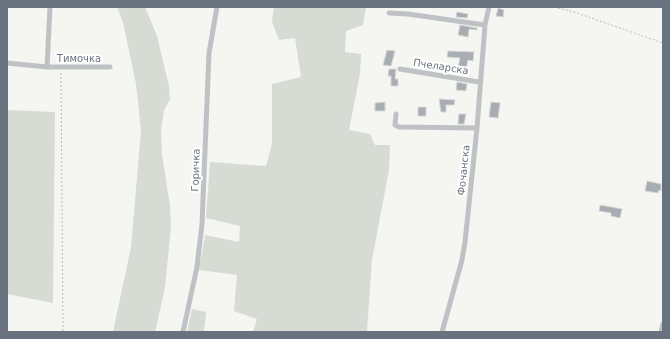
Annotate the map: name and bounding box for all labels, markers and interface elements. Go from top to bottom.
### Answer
street label: Тимочка [56,53,101,64]
street label: Пчеларска [412,57,469,76]
street label: Фочанска [455,144,472,196]
street label: Горичка [189,148,202,192]

